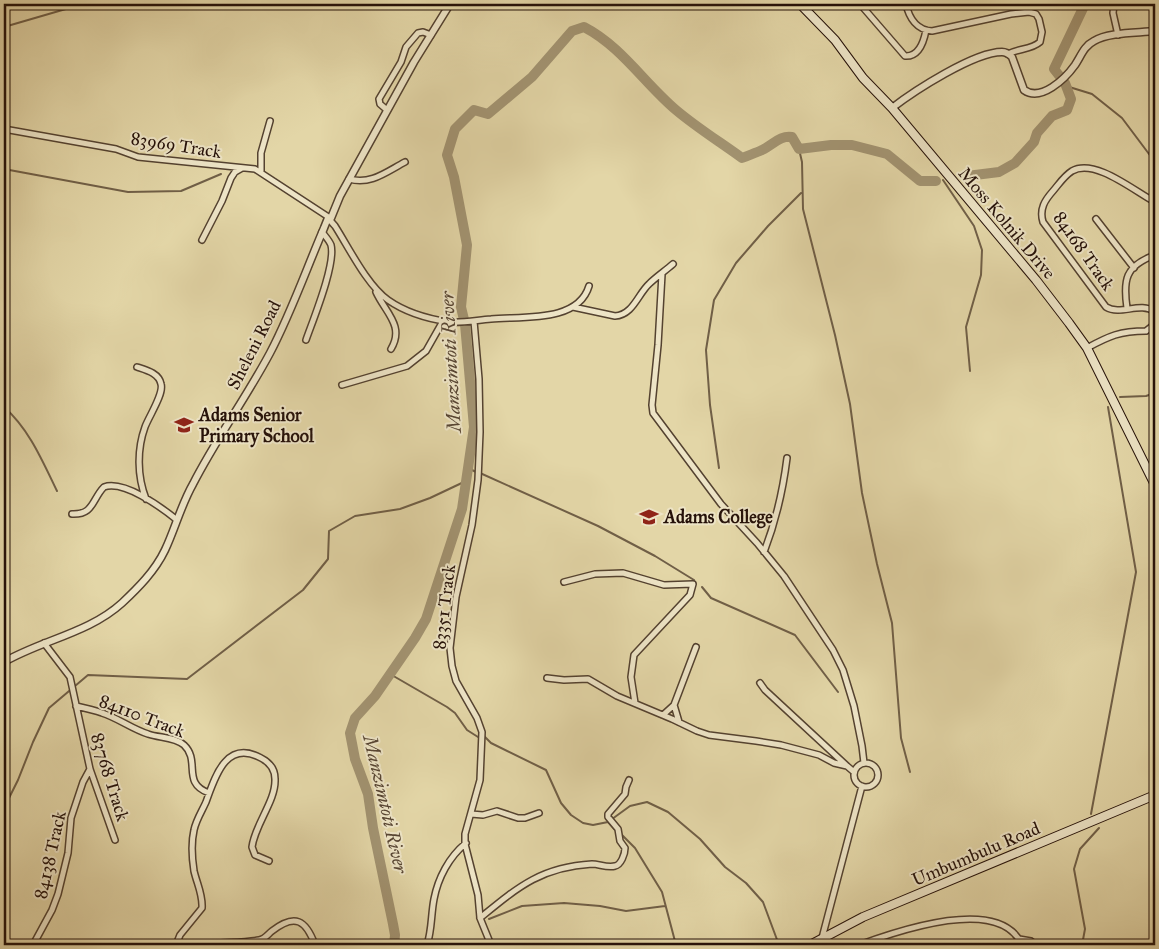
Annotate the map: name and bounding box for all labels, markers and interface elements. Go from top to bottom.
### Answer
street label: 83969 Track [129,127,223,163]
street label: Moss Kolnik Drive [954,162,1060,284]
street label: 84168 Track [1049,207,1120,295]
water label: Manzimtoti River [435,290,466,435]
street label: Sheleni Road [222,297,286,393]
place label: Adams Senior Primary School [198,404,315,448]
school or university icon: Adams Senior Primary School [173,414,195,436]
school or university icon: Adams College [638,506,660,528]
place label: Adams College [663,506,773,529]
street label: 83351 Track [428,563,460,651]
street label: 84110 Track [96,690,189,743]
street label: 83768 Track [86,730,134,824]
water label: Manzimtoti River [358,731,413,876]
street label: 84138 Track [29,808,71,901]
street label: Umbumbulu Road [909,817,1043,891]

